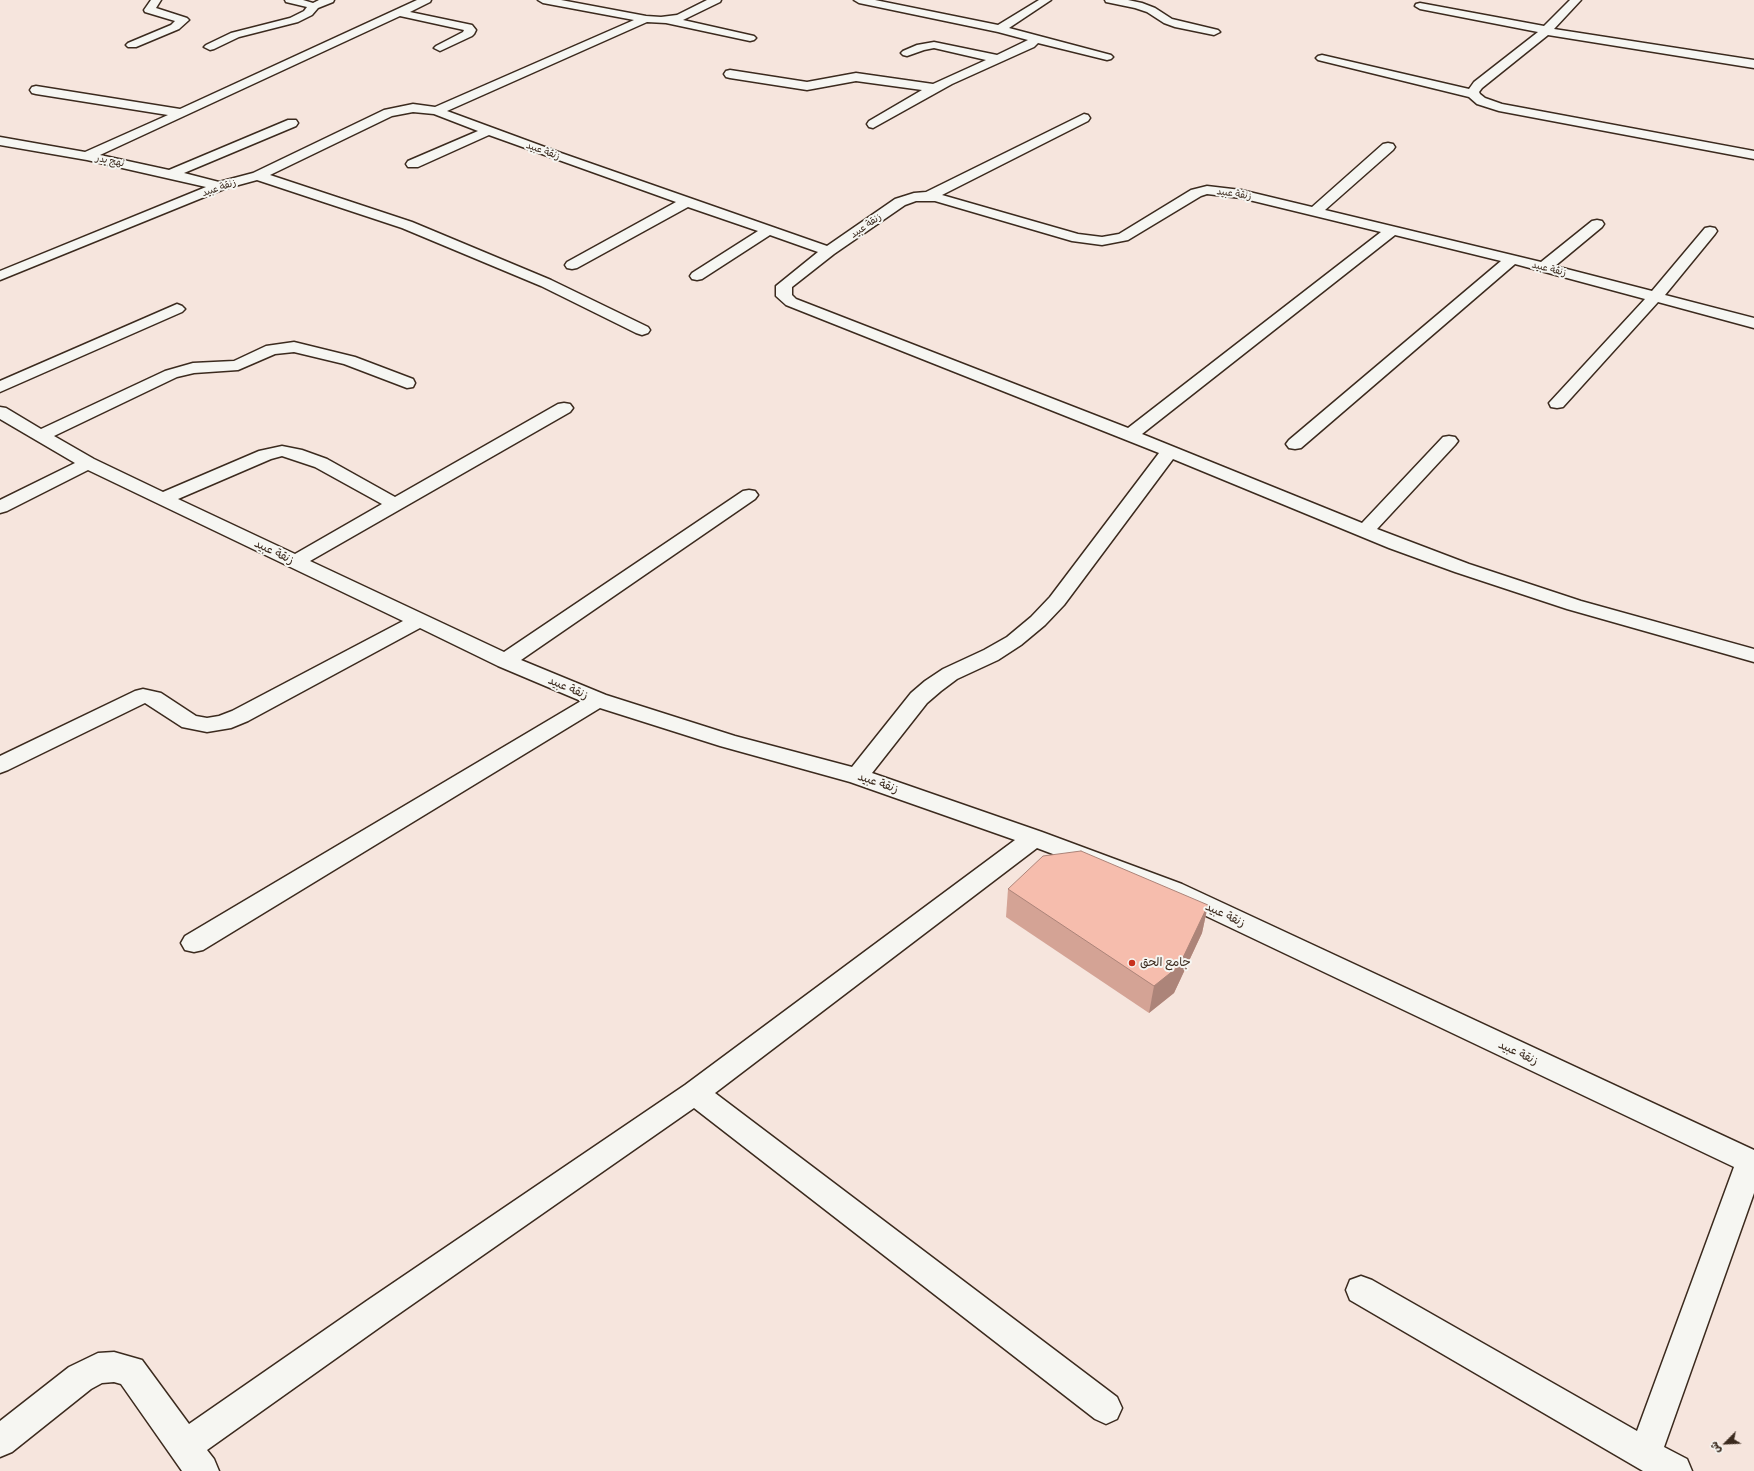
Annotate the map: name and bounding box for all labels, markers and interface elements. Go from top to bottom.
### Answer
street label: زنقة عبيد [524,139,562,163]
street label: نهج بدر [95,152,125,170]
street label: زنقة عبيد [200,177,238,199]
street label: زنقة عبيد [1216,185,1252,203]
street label: زنقة عبيد [848,211,884,241]
street label: زنقة عبيد [1530,259,1568,279]
street label: زنقة عبيد [252,536,296,568]
street label: زنقة عبيد [546,673,590,703]
street label: زنقة عبيد [856,769,900,797]
street label: زنقة عبيد [1203,900,1247,930]
place label: جامع الحق [1140,956,1191,970]
marker: جامع الحق [1127,958,1137,968]
street label: زنقة عبيد [1496,1038,1540,1068]
north arrow [1706,1423,1746,1463]
text: ش [1706,1440,1724,1456]

